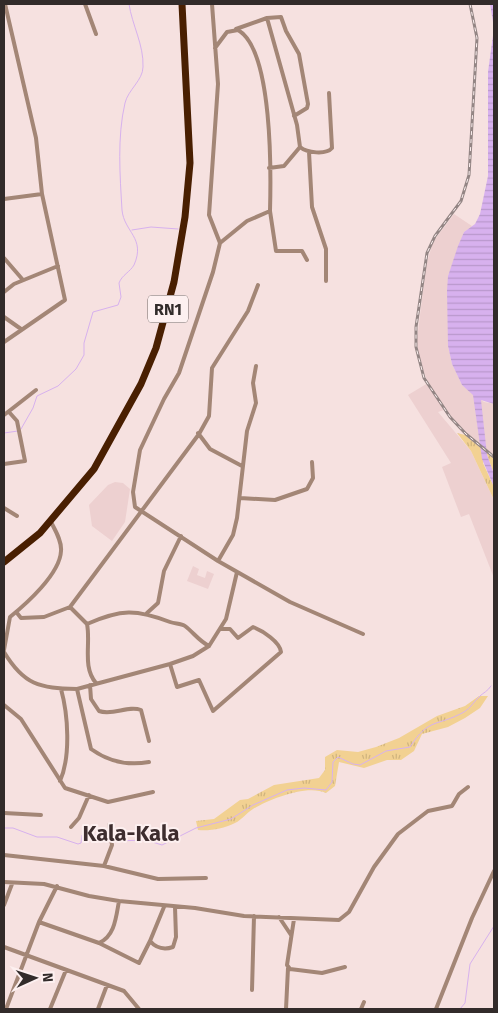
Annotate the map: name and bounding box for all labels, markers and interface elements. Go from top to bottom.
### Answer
road number: RN1 [148,296,188,322]
district label: Kala-Kala [83,820,179,847]
north arrow [10,953,60,1003]
text: N [39,972,56,982]

